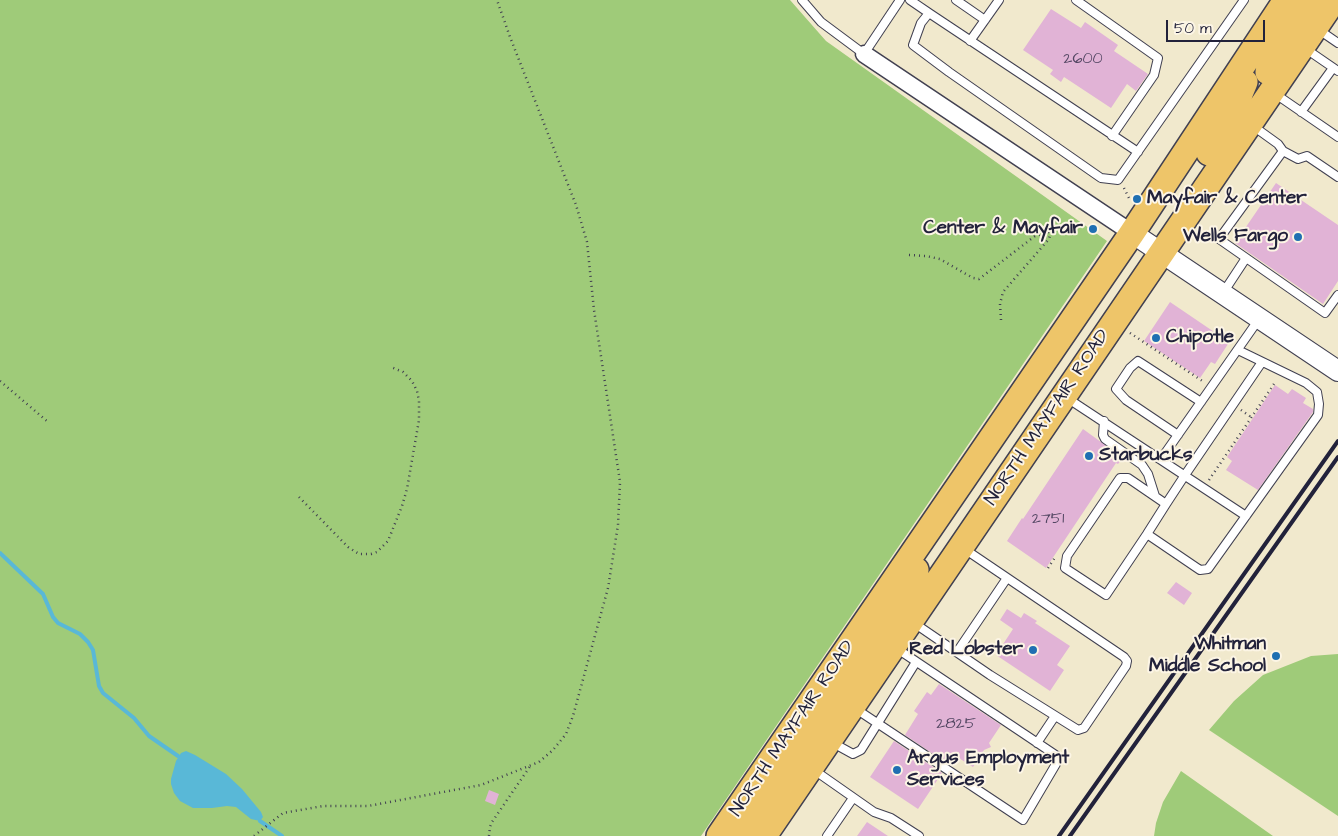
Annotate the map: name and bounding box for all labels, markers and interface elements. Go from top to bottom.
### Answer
scale bar [1168,10,1267,42]
text: 50 m [1174,18,1212,39]
house number: 2600 [1063,50,1103,70]
place label: Mayfair & Center [1147,188,1307,210]
marker: Mayfair & Center [1131,193,1143,205]
place label: Center & Mayfair [923,218,1083,240]
marker: Center & Mayfair [1087,223,1099,235]
place label: Wells Fargo [1183,226,1288,248]
marker: Wells Fargo [1292,231,1304,243]
street label: NORTH MAYFAIR ROAD [981,326,1115,510]
place label: Chipotle [1166,327,1234,349]
marker: Chipotle [1150,332,1162,344]
place label: Starbucks [1099,445,1193,467]
marker: Starbucks [1083,450,1095,462]
house number: 2751 [1032,510,1064,530]
place label: Whitman Middle School [1149,634,1266,678]
street label: NORTH MAYFAIR ROAD [726,637,860,821]
place label: Red Lobster [909,639,1023,661]
marker: Red Lobster [1027,644,1039,656]
marker: Whitman Middle School [1270,650,1282,662]
house number: 2825 [936,715,976,735]
place label: Argus Employment Services [907,748,1069,792]
marker: Argus Employment Services [891,764,903,776]

